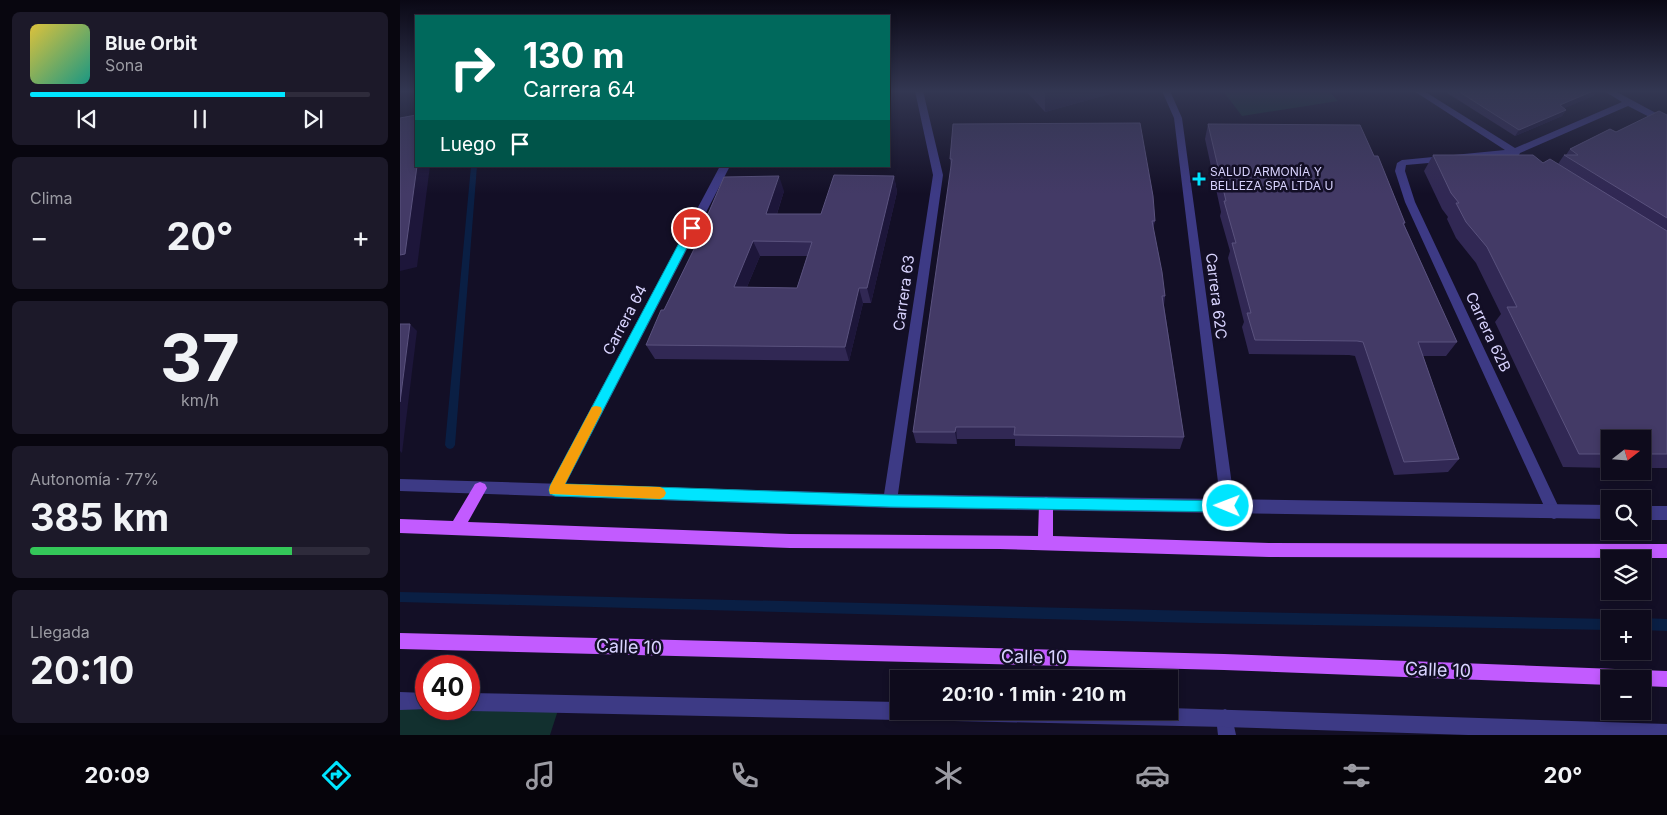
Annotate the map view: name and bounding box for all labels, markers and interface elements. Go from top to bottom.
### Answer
text: Blue Orbit [105,32,197,55]
text: 130 m [523,34,625,76]
icon: right [440,35,505,100]
text: Sona [105,55,143,75]
text: Carrera 64 [523,76,635,102]
icon: previous [73,105,101,133]
icon: pause [186,105,214,133]
icon: next [299,105,327,133]
icon: arrive [506,130,534,158]
text: Luego [440,133,496,156]
place label: SALUD ARMONÍA Y BELLEZA SPA LTDA U [1210,164,1333,193]
marker: SALUD ARMONÍA Y BELLEZA SPA LTDA U [1192,172,1206,186]
text: Clima [30,188,72,208]
pin [671,207,713,249]
text: 20° [166,213,234,259]
icon: arrive [678,214,706,242]
text: − [30,220,49,254]
text: + [351,220,370,254]
street label: Carrera 62C [1202,252,1231,340]
street label: Carrera 63 [889,254,918,332]
street label: Carrera 64 [598,281,651,358]
street label: Carrera 62B [1462,289,1515,375]
text: 37 [160,318,240,397]
text: km/h [181,390,219,410]
north arrow [1601,430,1651,480]
map controls [1601,430,1651,720]
text: Autonomía · 77% [30,469,159,489]
position arrow [1201,479,1253,531]
button: search [1601,490,1651,540]
text: 385 km [30,494,169,540]
button: layers [1601,550,1651,600]
button: + [1601,610,1651,660]
text: Llegada [30,622,90,642]
street label: Calle 10 [596,635,662,658]
street label: Calle 10 [1001,645,1067,668]
text: 20:10 [30,647,134,693]
speed limit sign: 40 [415,655,480,720]
street label: Calle 10 [1405,658,1471,681]
button: − [1601,670,1651,720]
text: 20:10 · 1 min · 210 m [942,683,1126,706]
icon: directions [319,758,354,793]
icon: music [523,758,558,793]
icon: phone [727,758,762,793]
icon: climate [931,758,966,793]
icon: car [1135,758,1170,793]
icon: filters [1339,758,1374,793]
text: 20:09 [85,762,150,788]
text: 20° [1544,762,1582,788]

